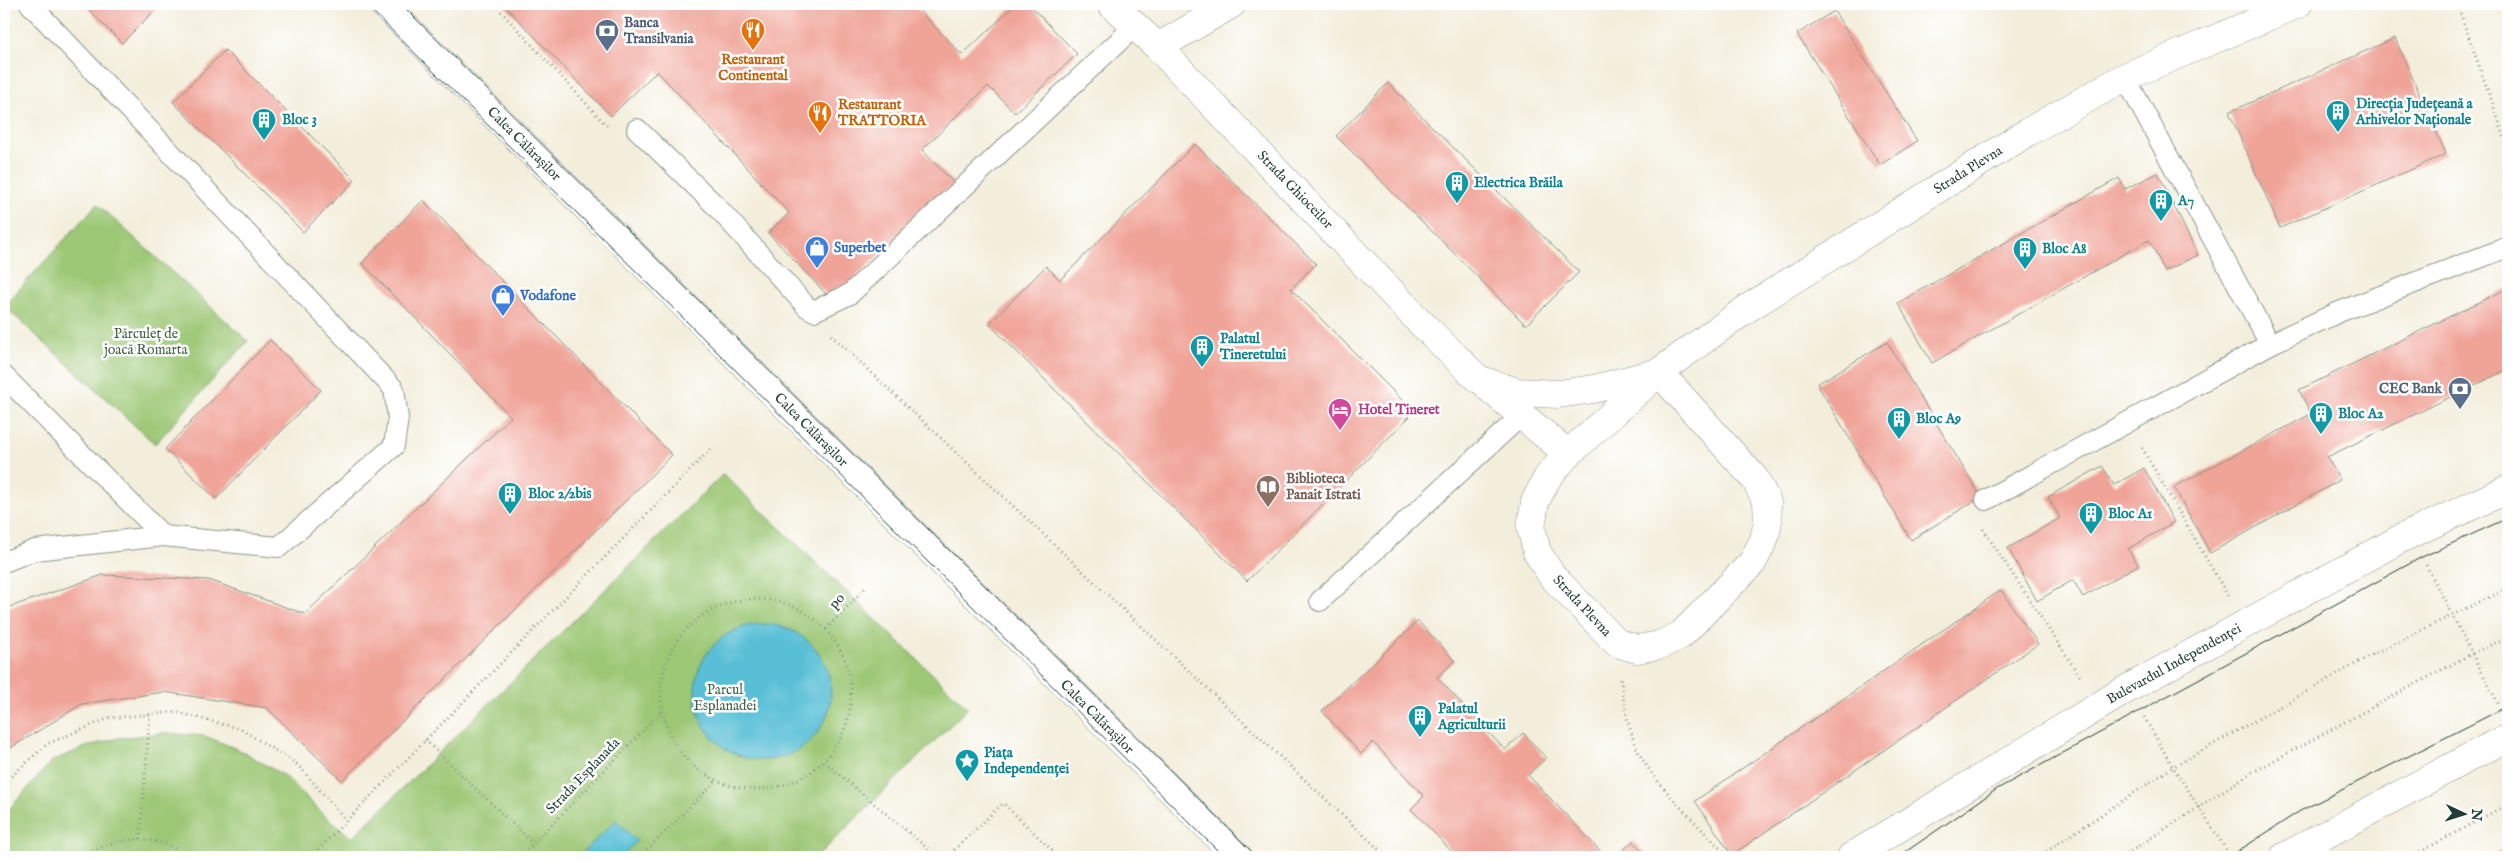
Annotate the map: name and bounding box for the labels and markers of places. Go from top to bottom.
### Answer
place label: Banca Transilvania [623,14,695,48]
restaurant icon: Restaurant Continental [740,17,766,51]
bank icon: Banca Transilvania [594,18,620,52]
place label: Restaurant Continental [718,51,789,85]
place label: Direcția Județeană a Arhivelor Naționale [2355,95,2474,129]
place label: Restaurant TRATTORIA [837,96,928,130]
building icon: Direcția Județeană a Arhivelor Naționale [2325,99,2351,133]
restaurant icon: Restaurant TRATTORIA [807,100,833,134]
building icon: Bloc 3 [251,107,277,141]
place label: Bloc 3 [282,111,317,129]
building icon: Electrica Brăila [1444,170,1470,204]
place label: Electrica Brăila [1474,174,1564,192]
building icon: A7 [2148,188,2174,222]
place label: A7 [2177,192,2194,210]
shop icon: Superbet [804,235,830,269]
building icon: Bloc A8 [2012,236,2038,270]
place label: Superbet [834,239,887,257]
place label: Bloc A8 [2042,240,2087,258]
shop icon: Vodafone [490,283,516,317]
place label: Vodafone [519,287,576,305]
place label: Palatul Tineretului [1219,330,1286,364]
building icon: Palatul Tineretului [1189,334,1215,368]
bank icon: CEC Bank [2447,376,2473,410]
place label: CEC Bank [2379,380,2442,398]
hotel icon: Hotel Tineret [1327,397,1353,431]
place label: Hotel Tineret [1358,401,1440,419]
building icon: Bloc A2 [2308,401,2334,435]
place label: Bloc A2 [2338,405,2384,423]
building icon: Bloc A9 [1886,406,1912,440]
place label: Bloc A9 [1916,410,1961,428]
place label: Biblioteca Panait Istrati [1286,470,1361,504]
library icon: Biblioteca Panait Istrati [1255,474,1281,508]
building icon: Bloc 2/2bis [497,481,523,515]
place label: Bloc 2/2bis [528,485,592,503]
building icon: Bloc A1 [2078,501,2104,535]
place label: Bloc A1 [2108,505,2152,523]
place label: Palatul Agriculturii [1437,700,1506,734]
building icon: Palatul Agriculturii [1407,704,1433,738]
place label: Piața Independenței [984,744,1069,778]
place icon: Piața Independenței [954,748,980,782]

